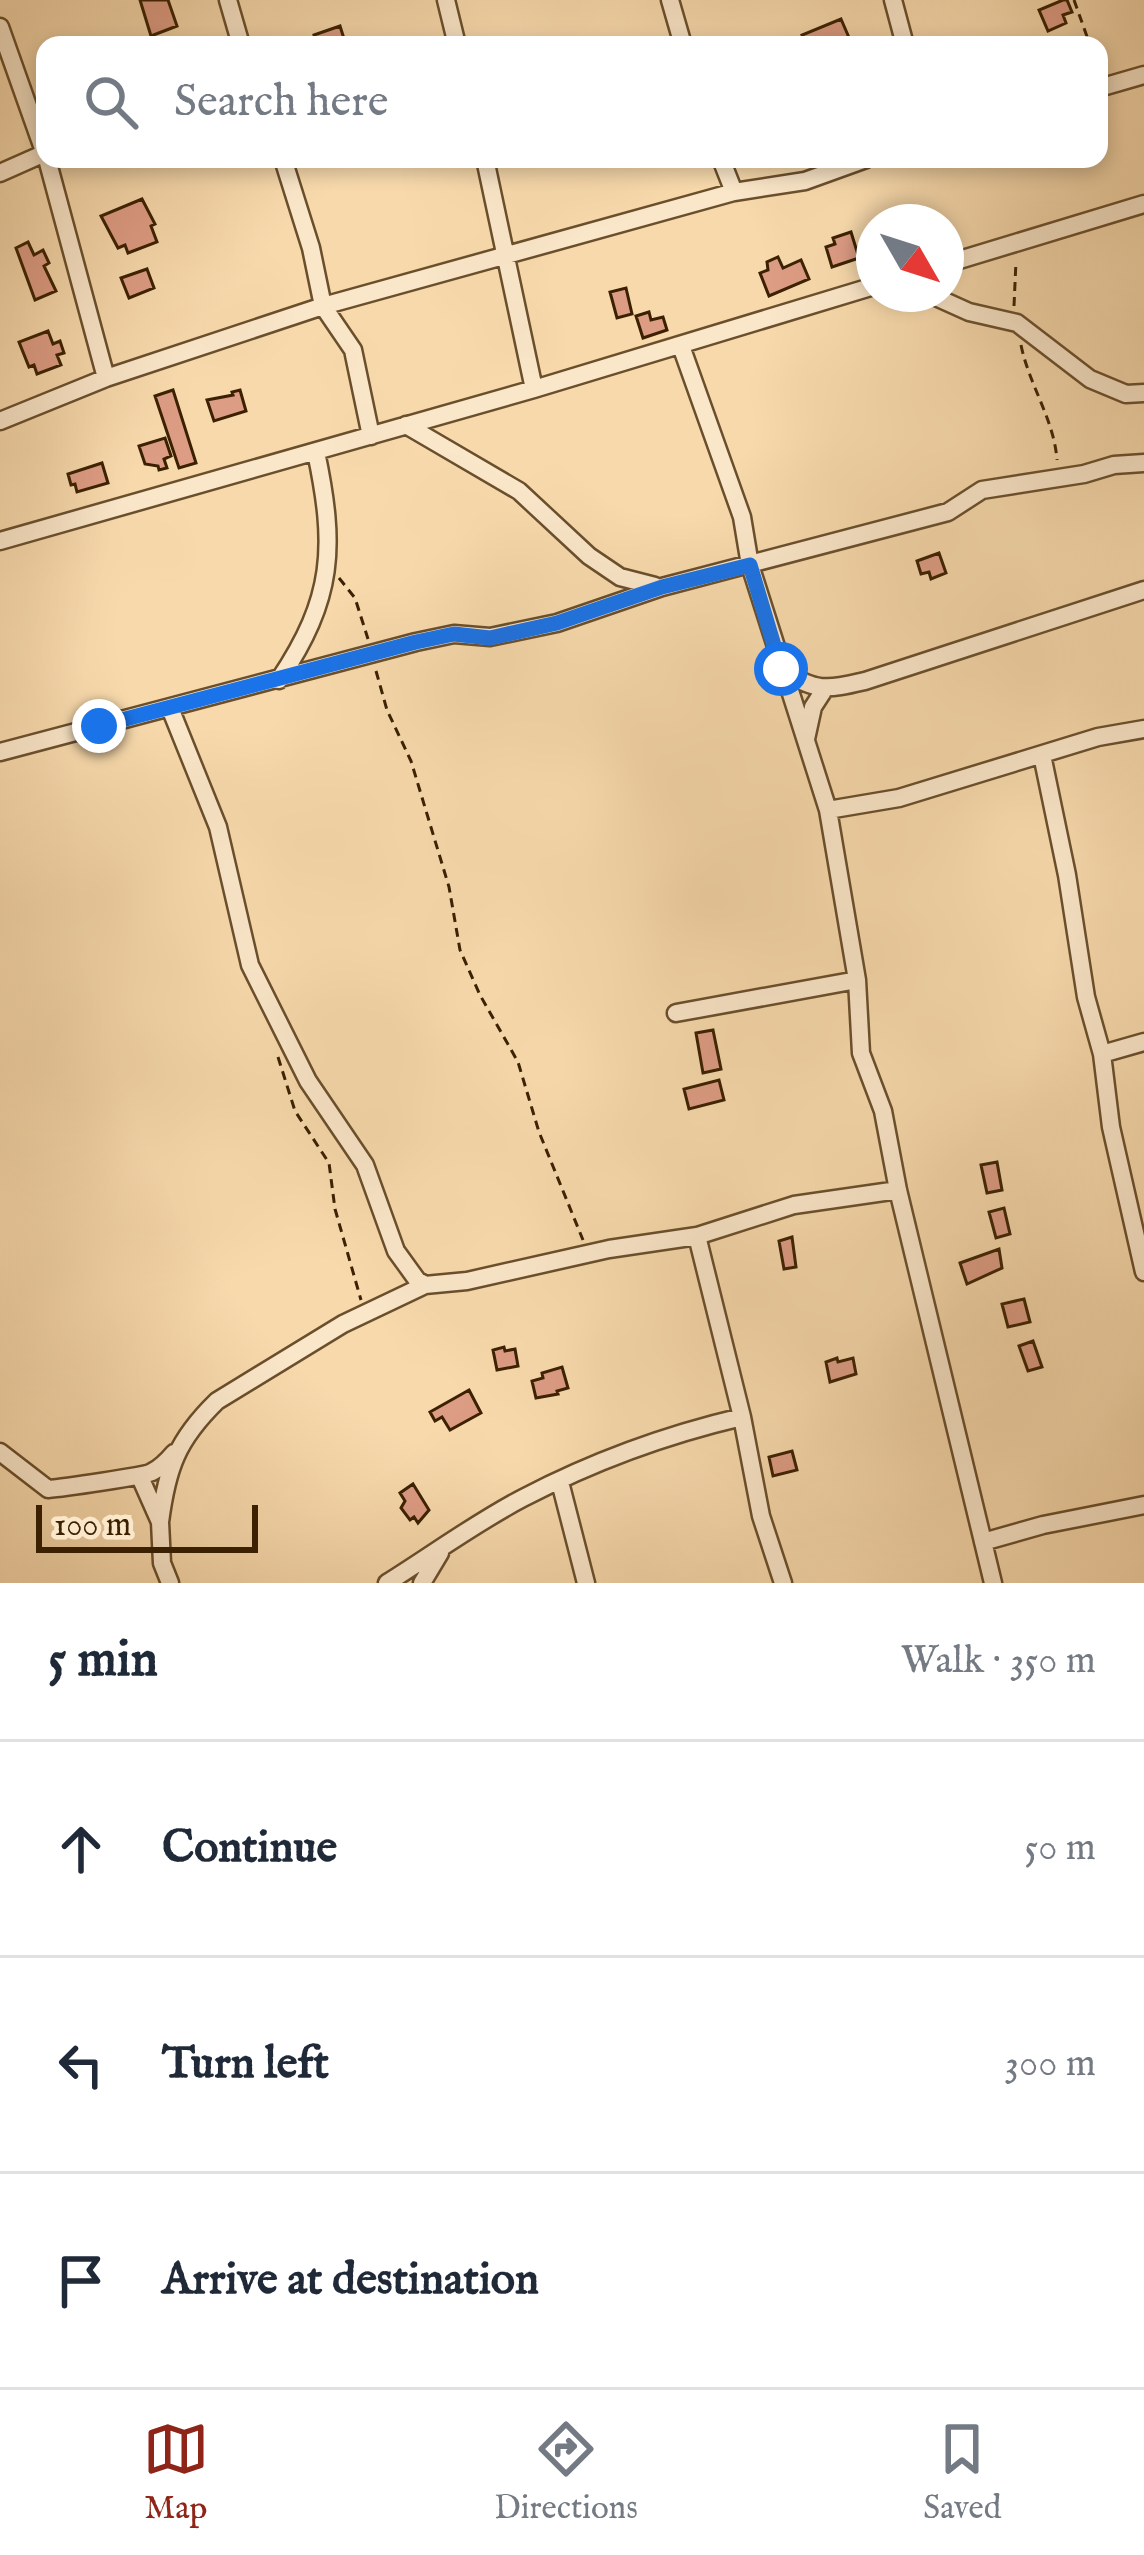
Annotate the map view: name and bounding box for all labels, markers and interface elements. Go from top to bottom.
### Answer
search box [36,36,1108,168]
icon: search [78,69,144,135]
text: Search here [174,74,388,131]
north arrow [856,204,964,312]
route start [754,642,808,696]
route end [72,699,126,753]
scale bar [36,1499,258,1552]
text: 100 m [54,1505,131,1547]
text: 5 min [48,1629,158,1694]
text: Walk · 350 m [901,1637,1096,1686]
icon: ahead [48,1816,114,1882]
text: Continue [162,1820,337,1877]
text: 50 m [1024,1824,1096,1873]
icon: left [48,2032,114,2098]
text: Turn left [162,2036,329,2093]
text: 300 m [1004,2040,1096,2089]
icon: arrive [48,2248,114,2314]
text: Arrive at destination [162,2252,539,2309]
tab: Map [143,2416,209,2530]
tab: Directions [494,2416,638,2530]
tab: Saved [923,2416,1001,2530]

